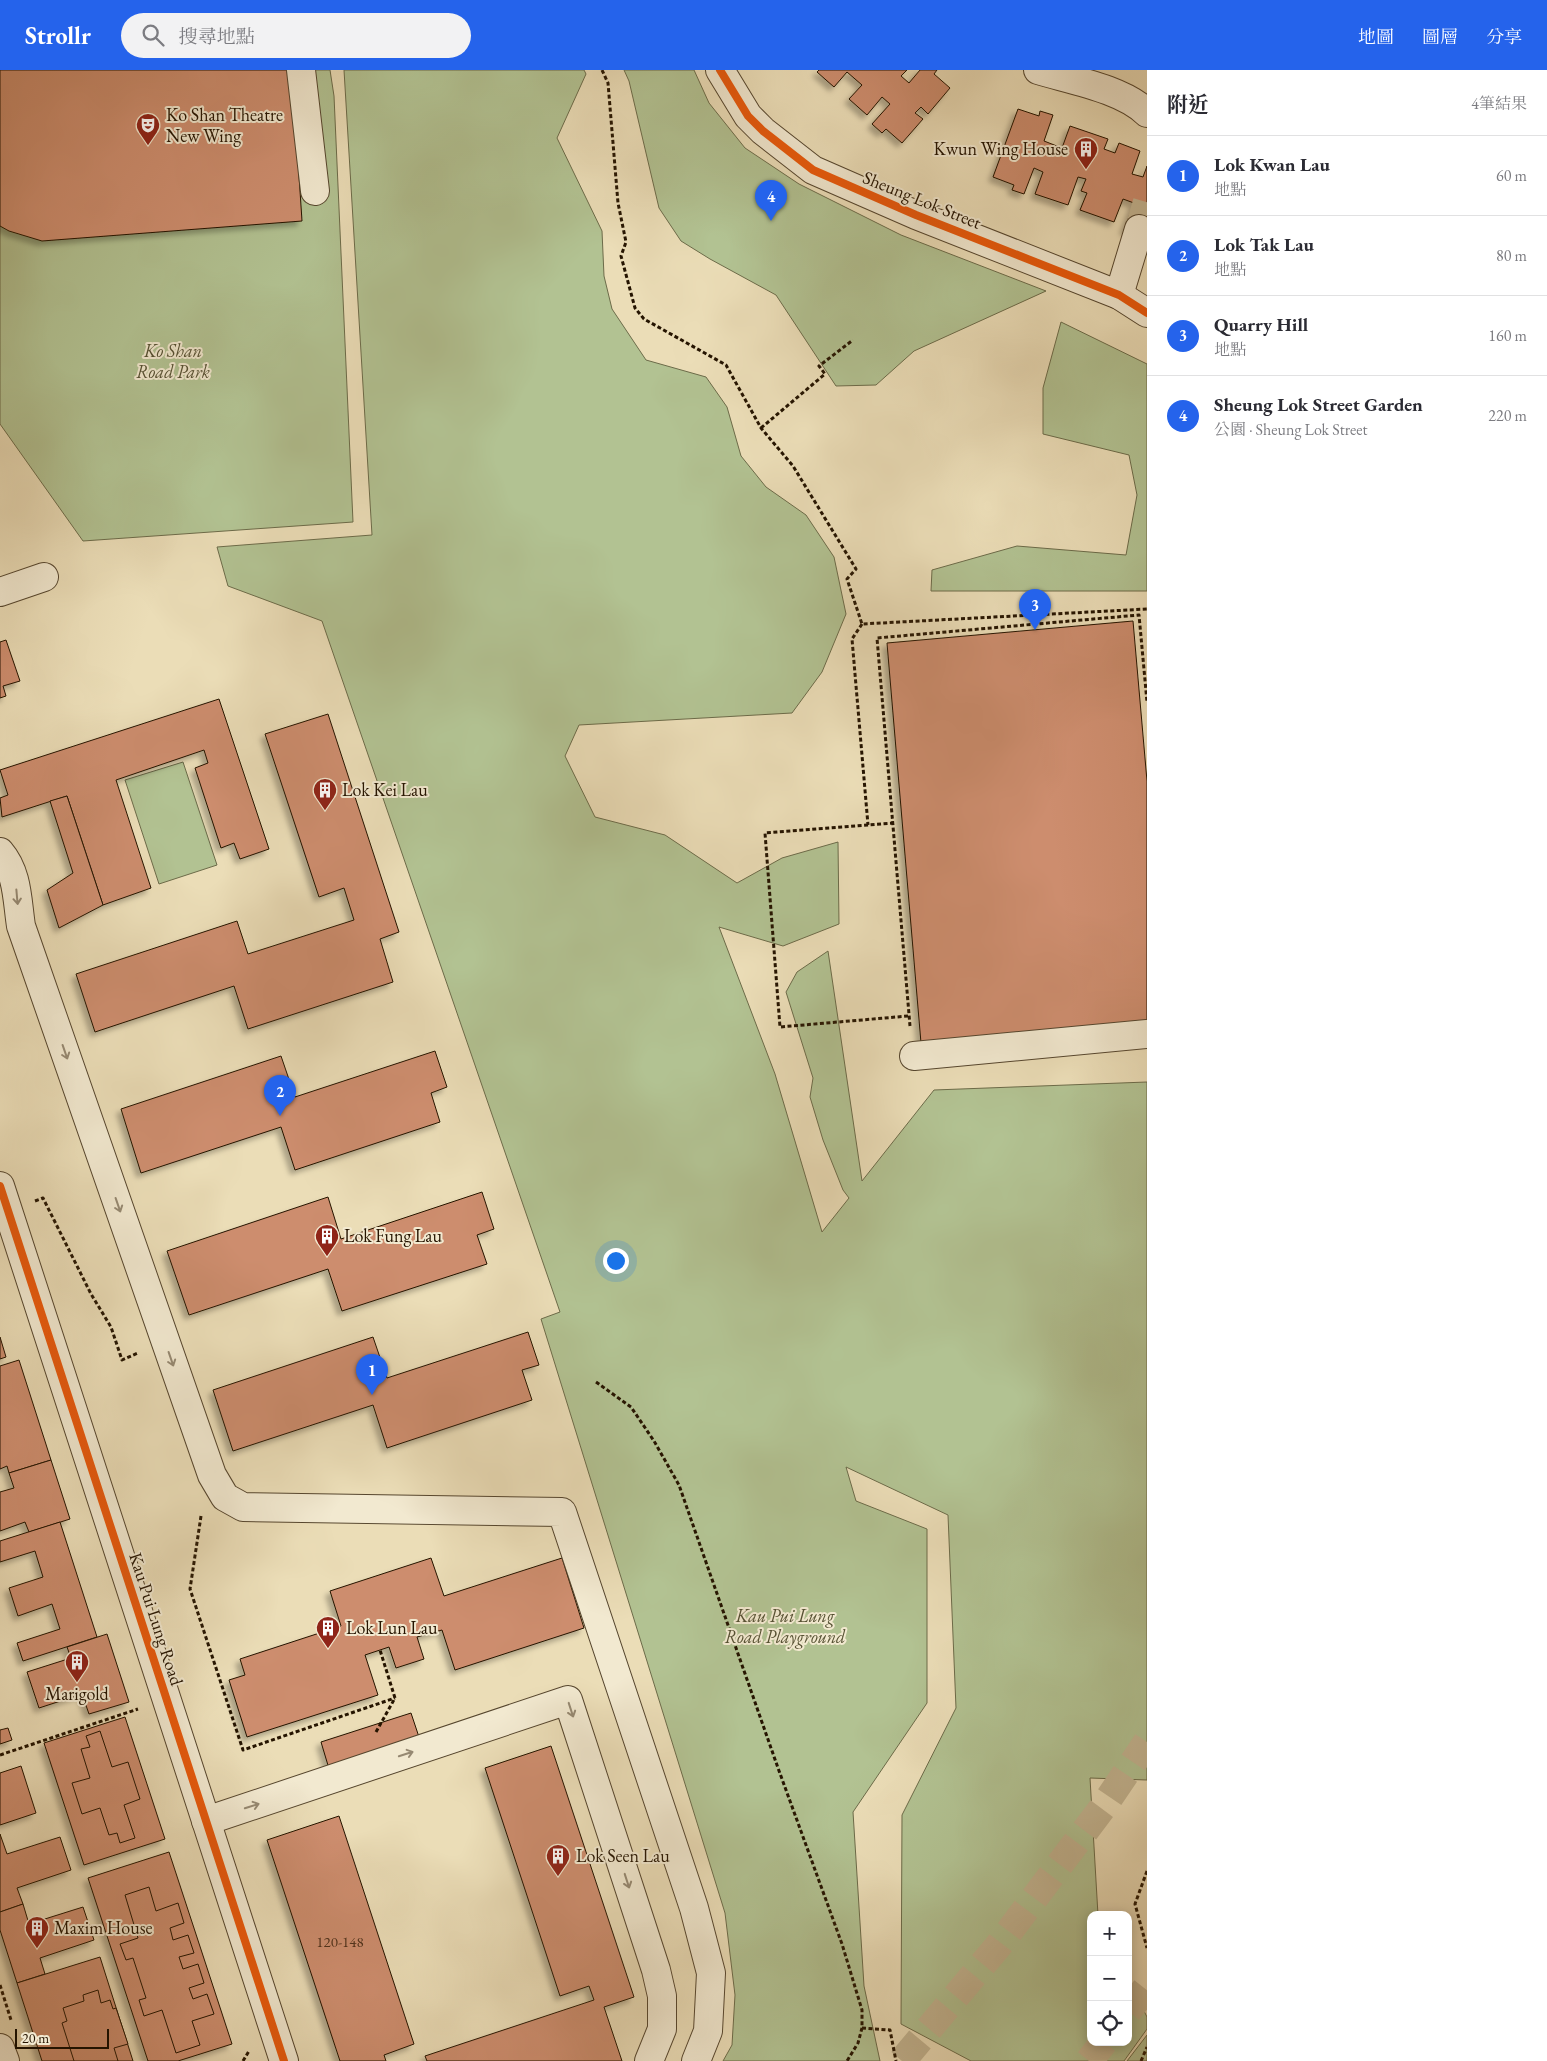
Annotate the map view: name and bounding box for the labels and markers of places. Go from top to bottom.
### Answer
place label: Ko Shan Theatre New Wing [166,103,283,147]
theatre icon: Ko Shan Theatre New Wing [135,112,161,146]
building icon: Kwun Wing House [1073,136,1099,170]
place label: Kwun Wing House [934,137,1068,160]
pin: 4 [755,180,787,221]
pin: 3 [1019,589,1051,630]
building icon: Lok Kei Lau [312,777,338,811]
place label: Lok Kei Lau [342,778,428,801]
pin: 2 [264,1075,296,1116]
building icon: Lok Fung Lau [314,1223,340,1257]
place label: Lok Fung Lau [344,1224,443,1247]
pin: 1 [356,1354,388,1395]
building icon: Lok Lun Lau [315,1615,341,1649]
place label: Lok Lun Lau [346,1616,438,1639]
building icon: Marigold [64,1649,90,1683]
place label: Marigold [45,1682,110,1705]
building icon: Lok Seen Lau [545,1843,571,1877]
place label: Lok Seen Lau [576,1844,670,1867]
building icon: Maxim House [24,1915,50,1949]
place label: Maxim House [54,1916,153,1939]

